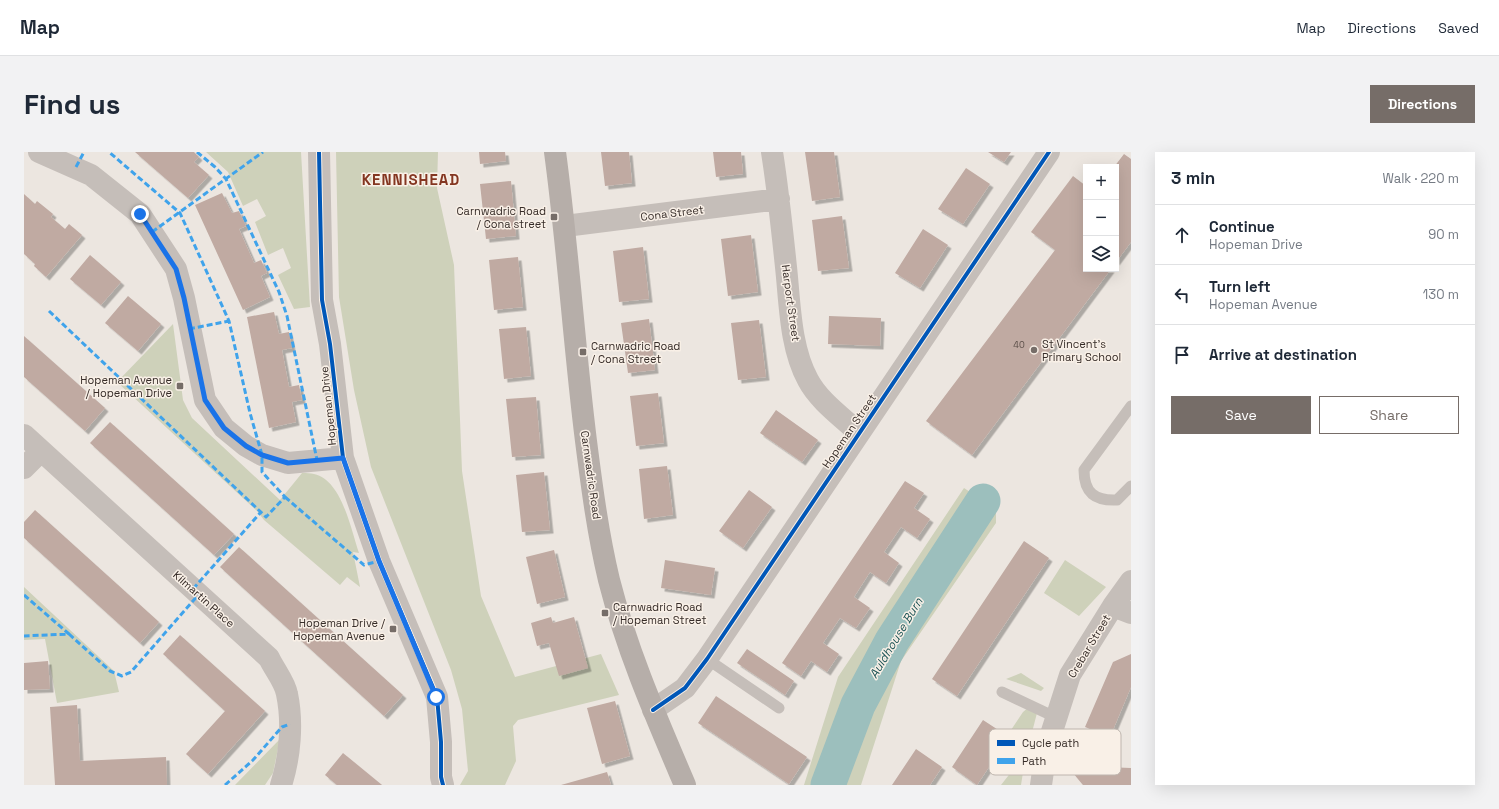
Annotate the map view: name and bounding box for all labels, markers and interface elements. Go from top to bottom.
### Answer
text: Map [20,15,60,40]
text: Map [1296,19,1326,37]
text: Directions [1348,19,1416,37]
text: Saved [1438,19,1479,37]
button: Directions [1370,85,1475,123]
text: Find us [24,86,121,122]
map controls [1083,164,1119,272]
button: + [1083,164,1119,200]
text: 3 min [1171,167,1215,189]
district label: KENNISHEAD [362,170,460,189]
text: Walk · 220 m [1382,170,1459,187]
button: − [1083,200,1119,236]
street label: Cona Street [640,202,704,224]
place label: Carnwadric Road / Cona street [457,204,546,231]
route end [131,205,149,223]
marker: Carnwadric Road / Cona street [549,212,559,222]
text: Continue [1209,217,1275,236]
icon: ahead [1171,224,1193,246]
text: 90 m [1428,226,1459,243]
button: layers [1083,236,1119,272]
text: Hopeman Drive [1209,236,1303,253]
street label: Harport Street [779,264,803,342]
text: Turn left [1209,277,1271,296]
icon: left [1171,284,1193,306]
text: 130 m [1423,286,1459,303]
text: Hopeman Avenue [1209,296,1317,313]
place label: St Vincent's Primary School [1042,337,1121,364]
place label: Carnwadric Road / Cona Street [591,339,680,366]
house number: 40 [1013,339,1025,351]
icon: arrive [1171,344,1193,366]
marker: St Vincent's Primary School [1029,345,1039,355]
text: Arrive at destination [1209,345,1357,364]
marker: Carnwadric Road / Cona Street [578,347,588,357]
street label: Hopeman Drive [317,366,339,446]
place label: Hopeman Avenue / Hopeman Drive [80,373,172,400]
marker: Hopeman Avenue / Hopeman Drive [175,381,185,391]
street label: Hopeman Street [819,391,879,471]
button: Save [1171,396,1311,434]
button: Share [1319,396,1459,434]
street label: Carnwadric Road [578,430,604,520]
street label: Kilmartin Place [170,568,238,630]
water label: Auldhouse Burn [866,594,927,681]
place label: Carnwadric Road / Hopeman Street [613,600,706,627]
marker: Carnwadric Road / Hopeman Street [600,608,610,618]
street label: Crebar Street [1065,612,1113,680]
place label: Hopeman Drive / Hopeman Avenue [293,616,386,643]
marker: Hopeman Drive / Hopeman Avenue [388,624,398,634]
route start [427,688,445,706]
legend [989,729,1121,775]
text: Cycle path [1022,736,1079,750]
text: Path [1022,754,1046,768]

